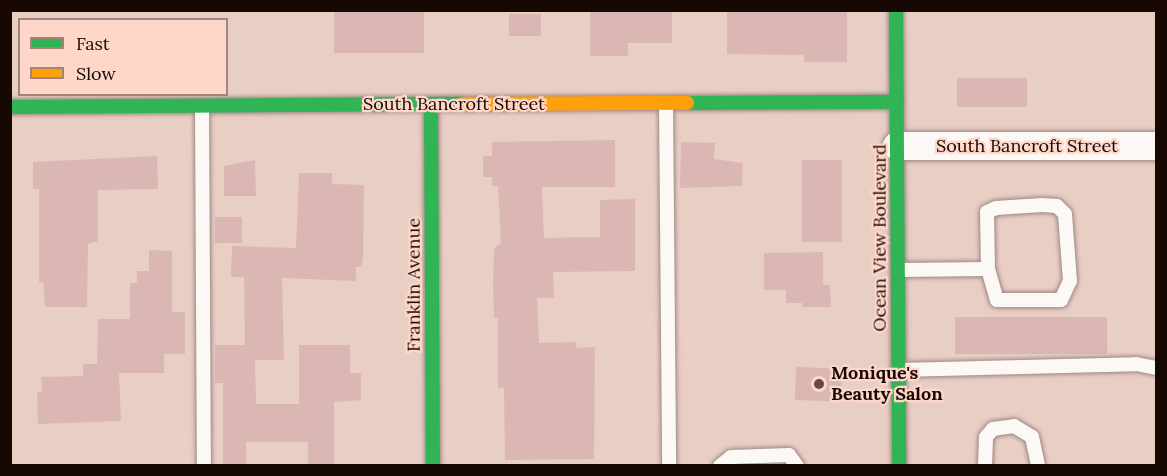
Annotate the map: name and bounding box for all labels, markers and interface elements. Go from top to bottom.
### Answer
legend [18,18,228,96]
text: Fast [76,32,110,55]
text: Slow [76,62,116,85]
street label: South Bancroft Street [363,93,545,115]
street label: South Bancroft Street [936,135,1118,157]
street label: Ocean View Boulevard [869,144,891,332]
street label: Franklin Avenue [403,218,425,352]
place label: Monique's Beauty Salon [831,363,943,406]
marker: Monique's Beauty Salon [812,377,826,391]

